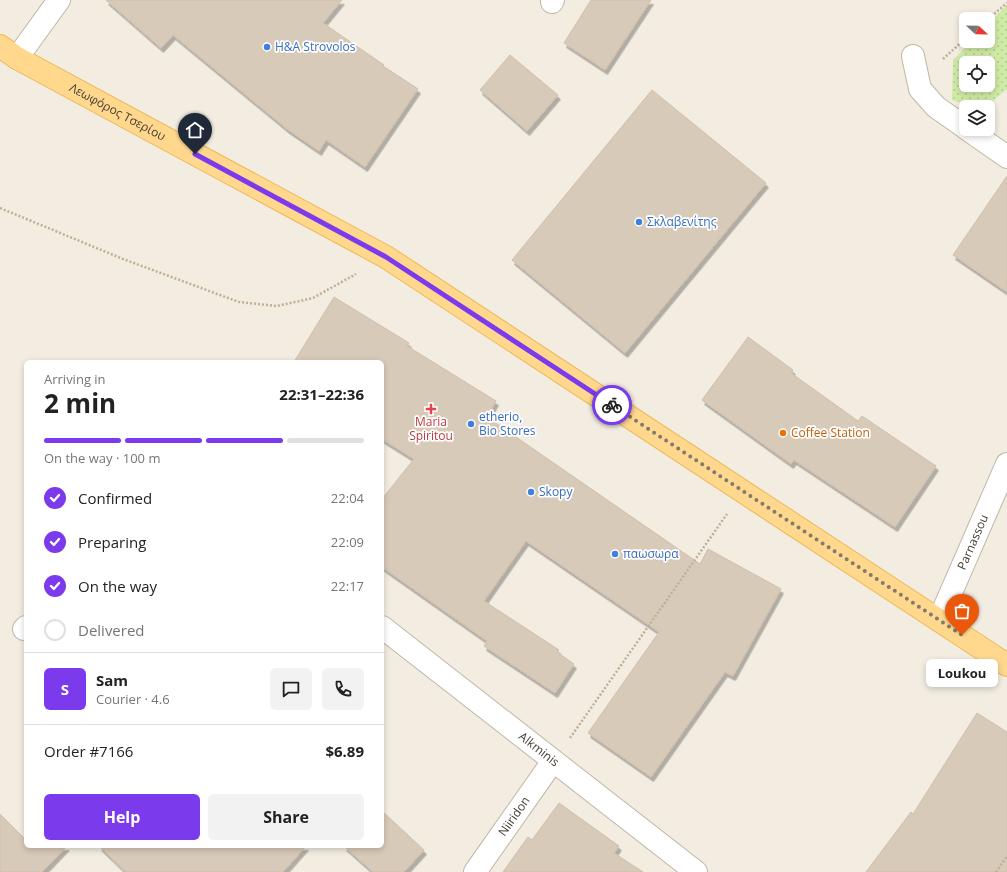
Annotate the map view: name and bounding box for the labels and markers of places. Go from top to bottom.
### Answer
place label: H&A Strovolos [275,38,356,55]
marker: H&A Strovolos [262,42,272,52]
pin [178,113,212,154]
place label: Σκλαβενίτης [647,213,717,230]
marker: Σκλαβενίτης [634,217,644,227]
marker: Maria Spiritou [426,404,436,414]
place label: etherio, Bio Stores [479,408,536,439]
place label: Maria Spiritou [409,413,453,444]
marker: etherio, Bio Stores [466,419,476,429]
place label: Coffee Station [791,424,870,441]
marker: Coffee Station [778,428,788,438]
place label: Skopy [539,483,573,500]
marker: Skopy [526,487,536,497]
place label: παωσωρα [623,545,679,562]
marker: παωσωρα [610,549,620,559]
pin [945,594,979,635]
callout: Loukou [926,659,998,687]

